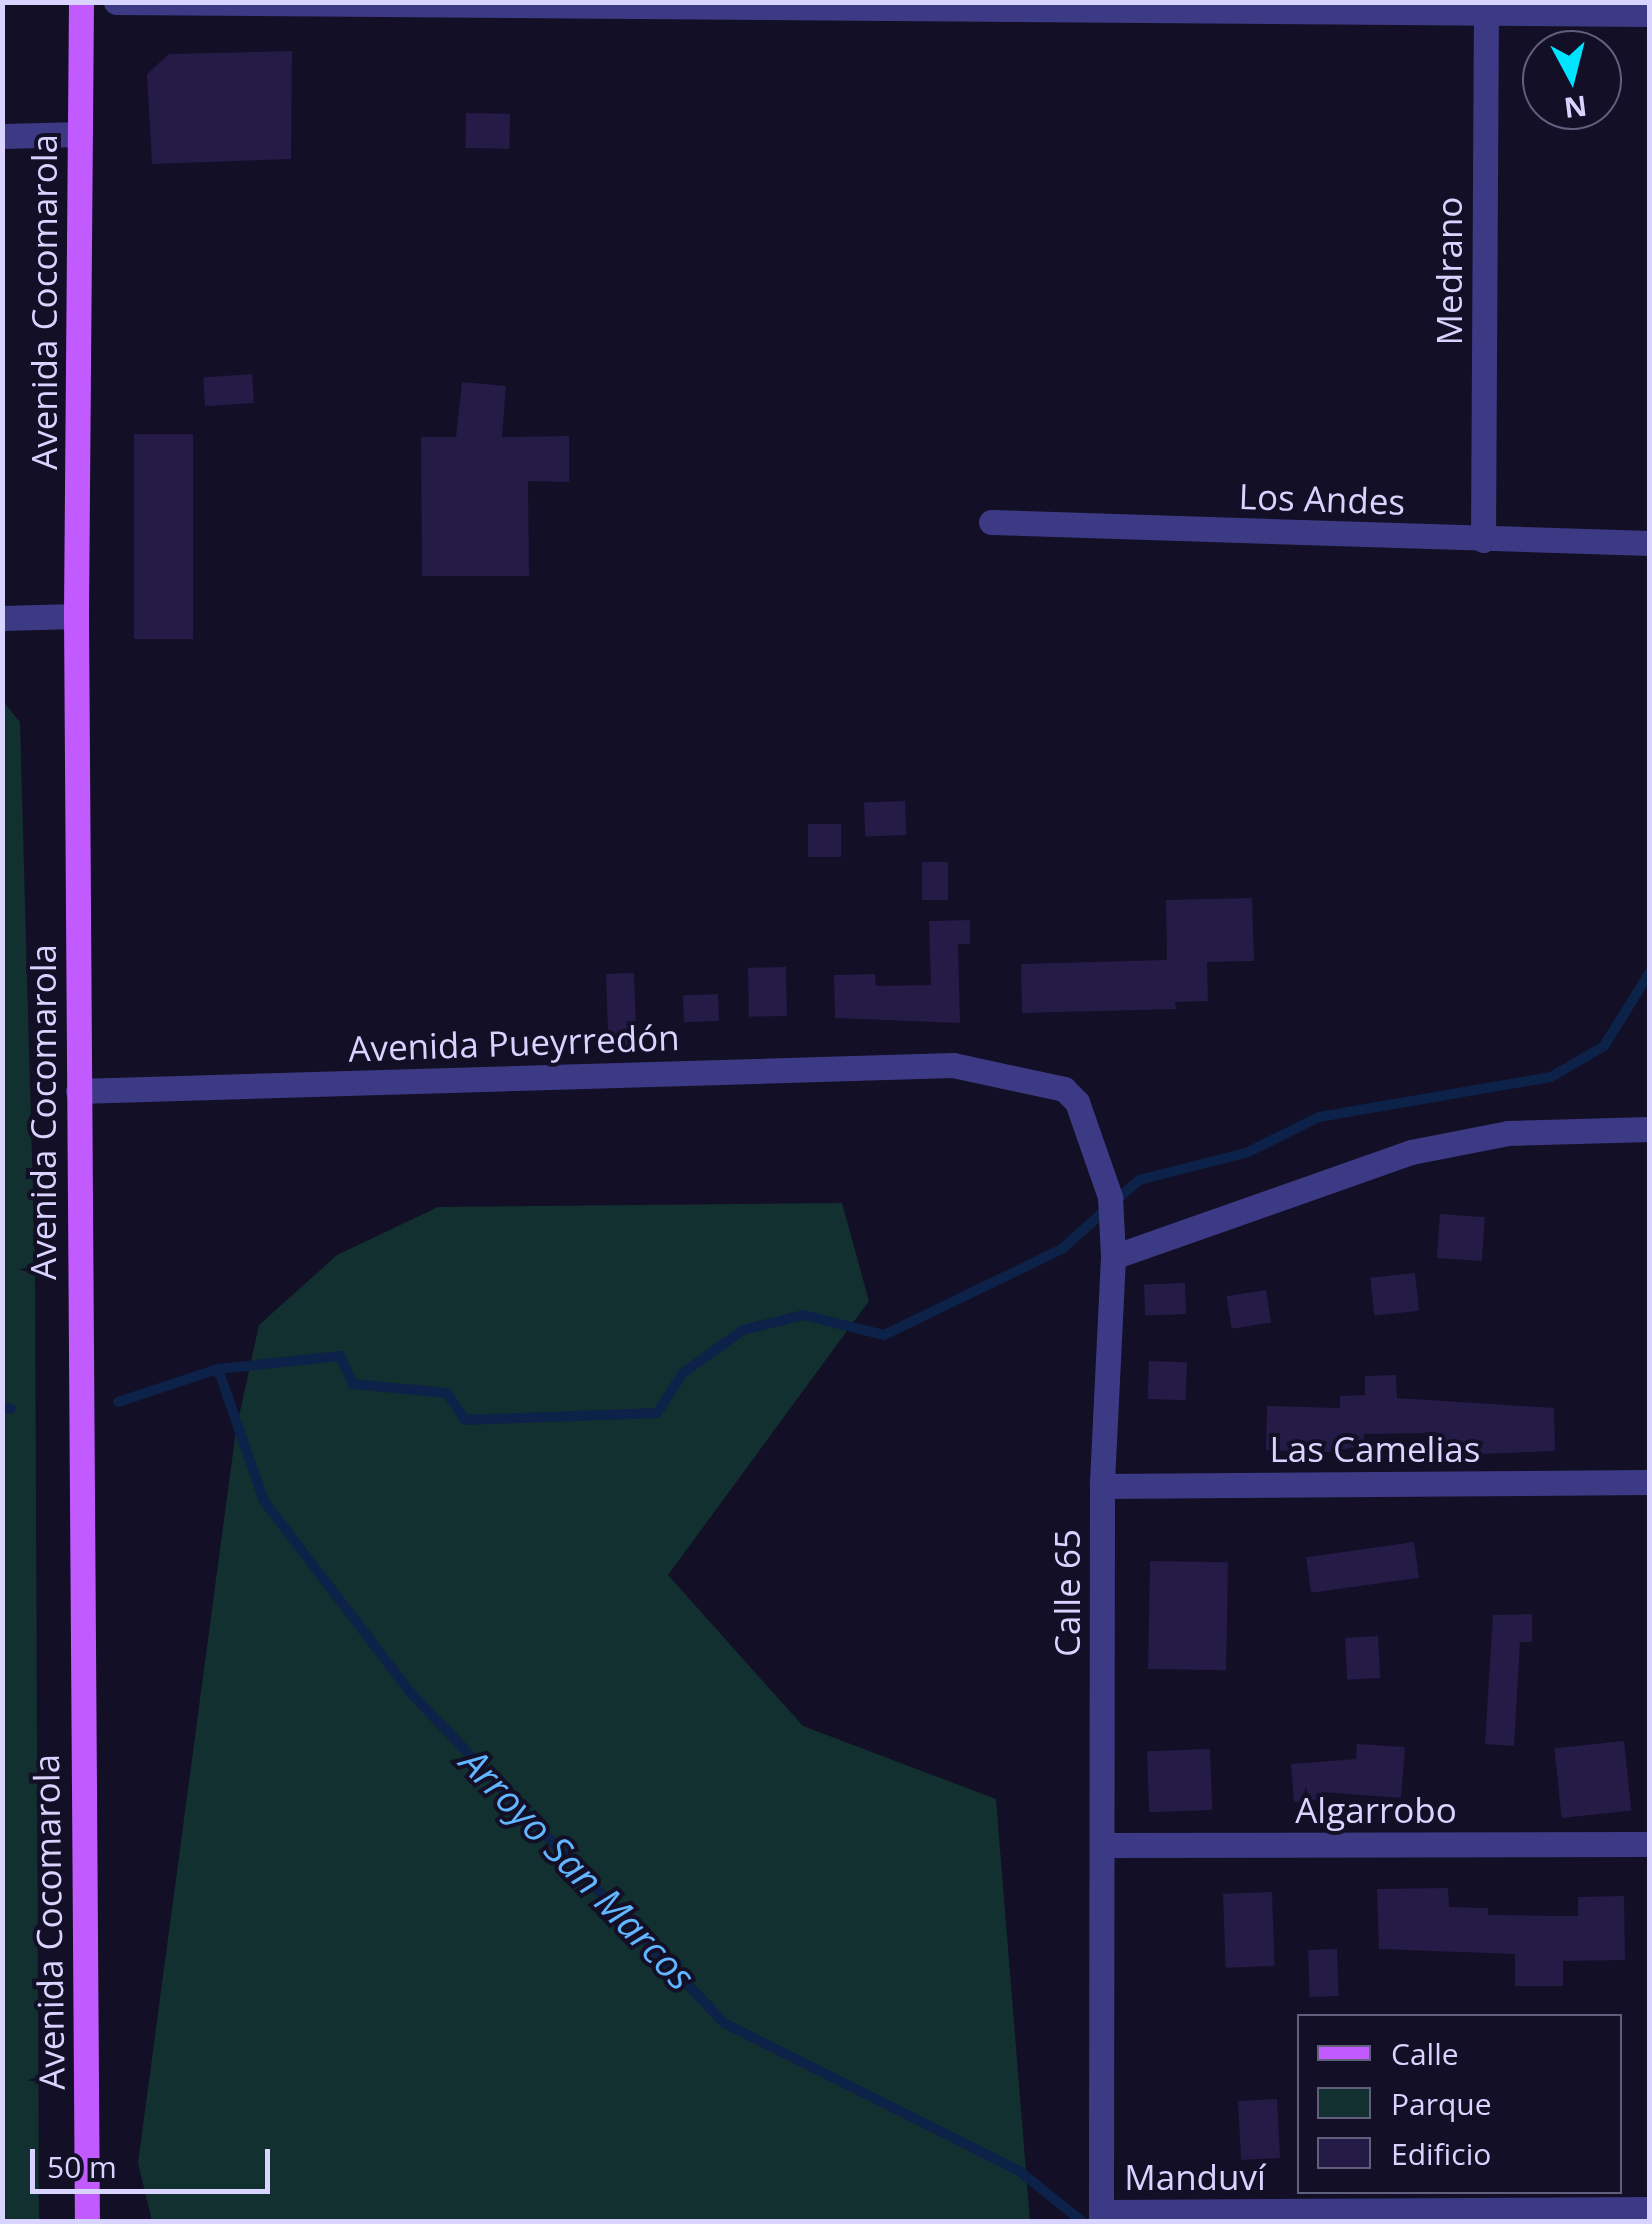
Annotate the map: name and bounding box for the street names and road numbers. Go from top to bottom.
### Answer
street label: Avenida Cocomarola [23,134,65,470]
street label: Medrano [1428,197,1470,345]
street label: Los Andes [1238,475,1406,523]
street label: Avenida Cocomarola [22,944,64,1280]
street label: Avenida Pueyrredón [348,1016,680,1070]
street label: Las Camelias [1270,1428,1480,1470]
street label: Calle 65 [1046,1529,1088,1657]
street label: Avenida Cocomarola [25,1754,73,2090]
street label: Algarrobo [1295,1789,1457,1831]
street label: Manduví [1124,2156,1266,2198]

